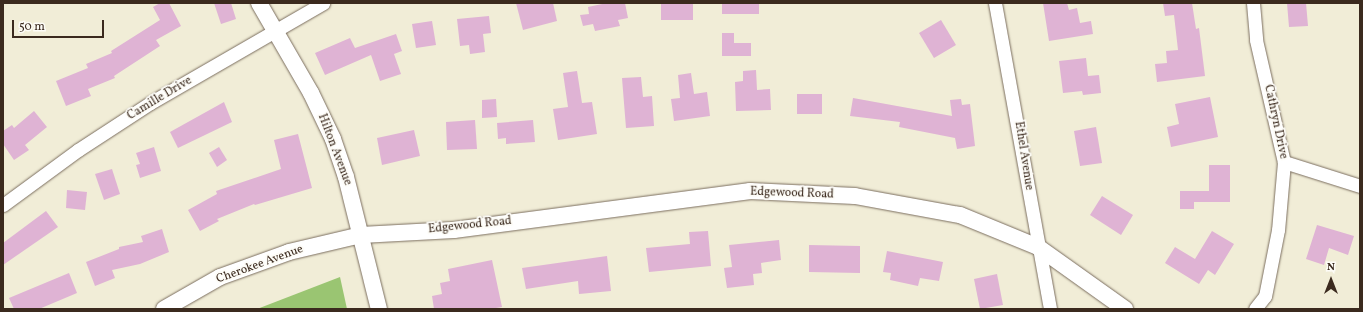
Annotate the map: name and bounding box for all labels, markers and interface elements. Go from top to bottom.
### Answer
scale bar [14,12,106,38]
text: 50 m [19,19,45,35]
street label: Camille Drive [125,74,195,124]
street label: Cathryn Drive [1260,84,1290,160]
street label: Hilton Avenue [314,112,354,188]
street label: Ethel Avenue [1010,121,1036,191]
street label: Edgewood Road [750,185,834,203]
street label: Edgewood Road [428,214,512,238]
street label: Cherokee Avenue [215,243,305,287]
north arrow [1311,260,1351,300]
text: N [1327,260,1335,275]

